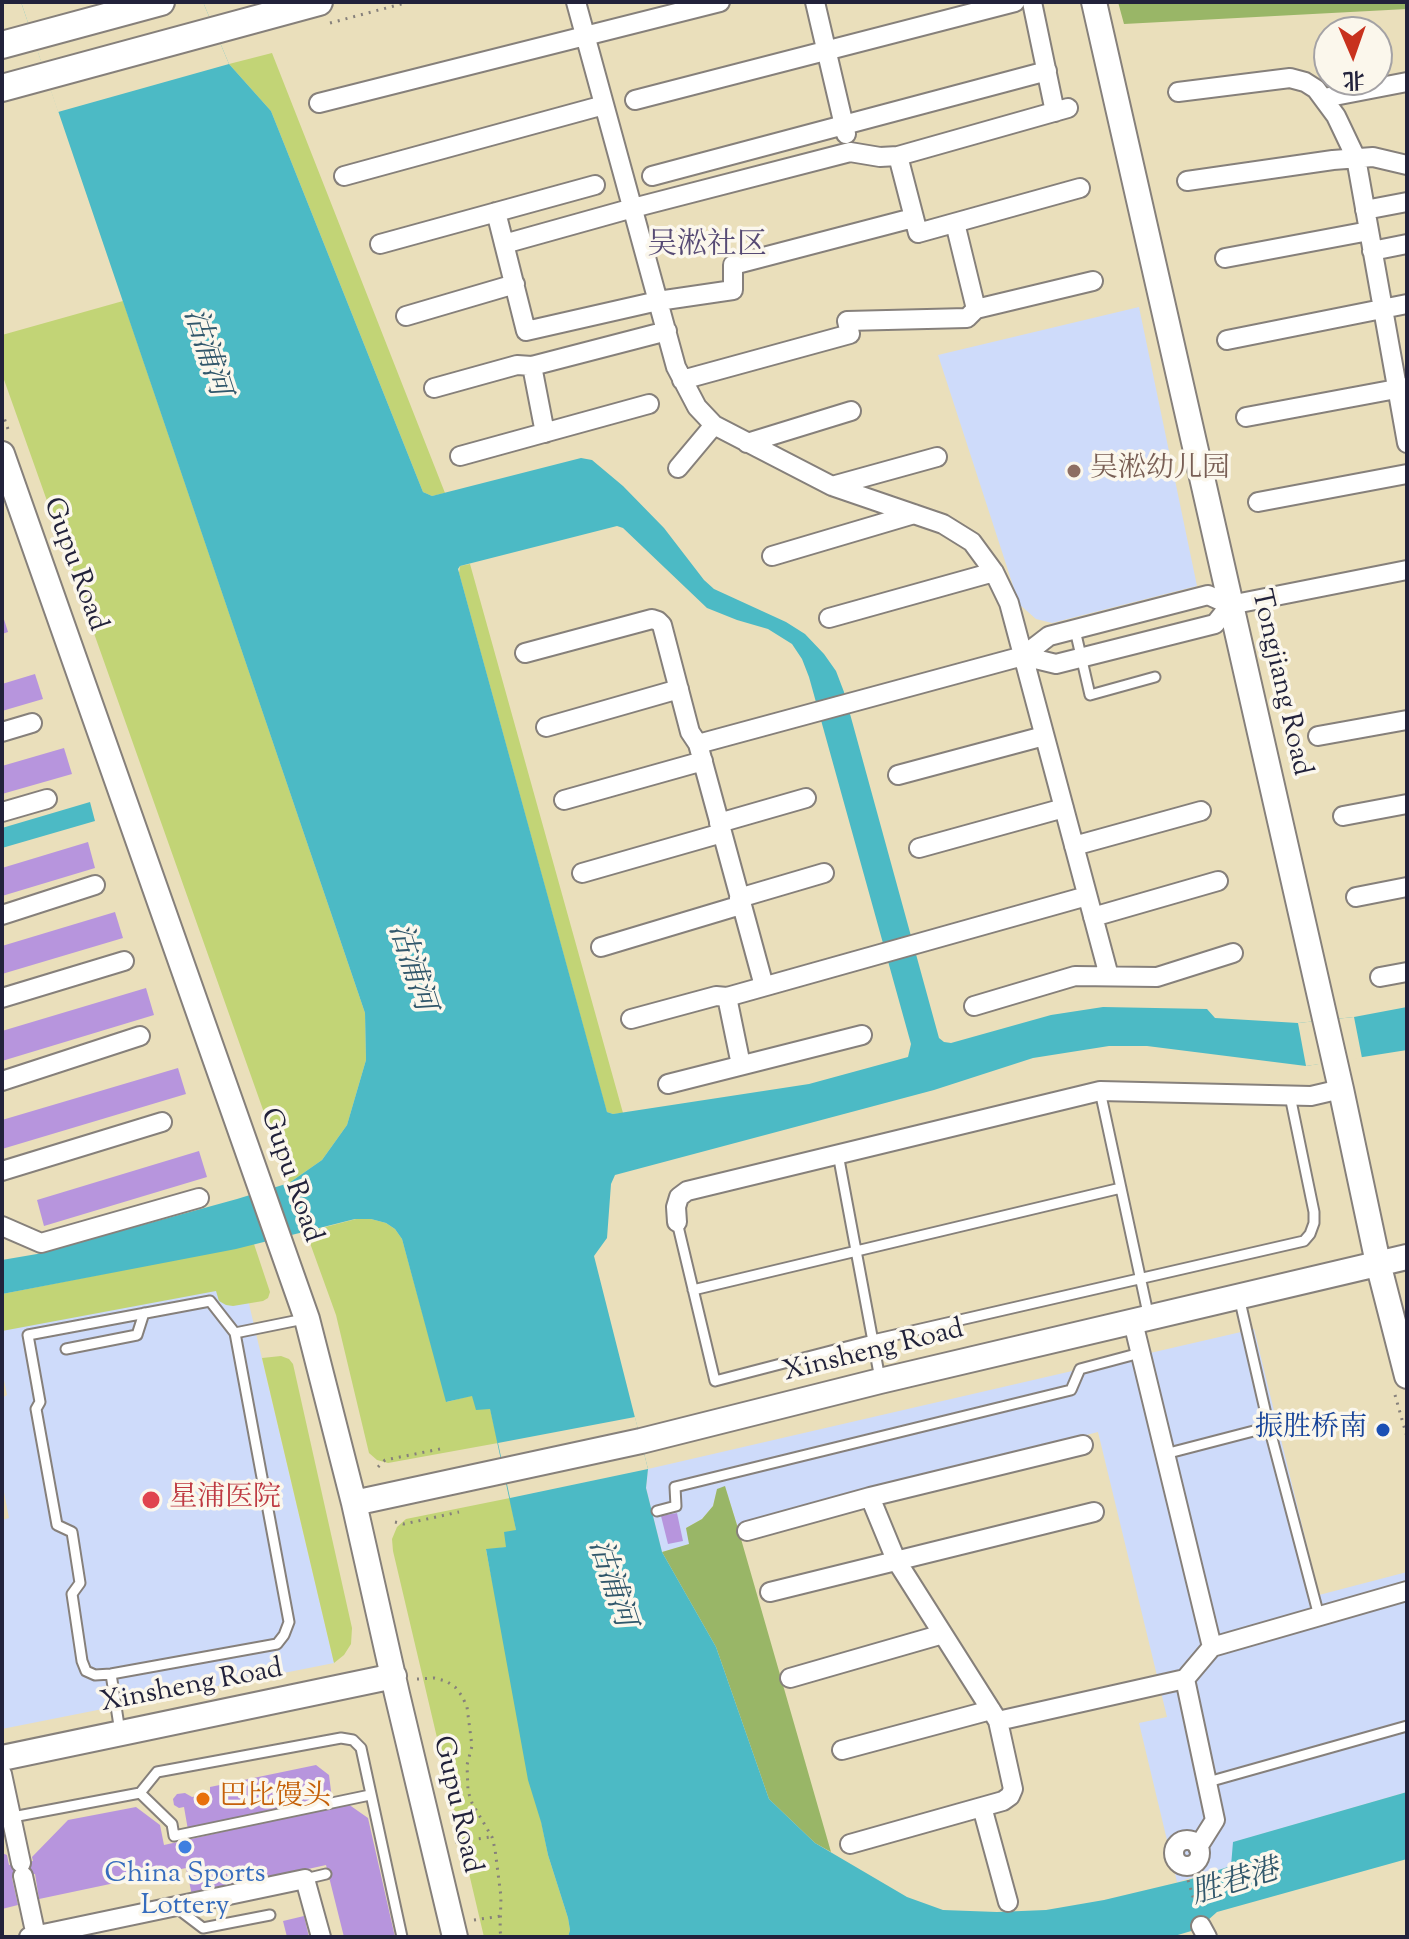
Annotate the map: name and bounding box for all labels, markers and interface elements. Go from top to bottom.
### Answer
north arrow [1313,16,1393,96]
text: 北 [1342,62,1365,94]
district label: 吴淞社区 [647,230,767,266]
water label: 沽浦河 [173,305,235,401]
place label: 吴淞幼儿园 [1090,454,1230,488]
marker: 吴淞幼儿园 [1065,462,1083,480]
street label: Gupu Road [33,494,113,636]
street label: Tongjiang Road [1241,587,1317,779]
water label: 沽浦河 [378,920,440,1016]
street label: Gupu Road [250,1105,328,1247]
street label: Xinsheng Road [780,1314,968,1392]
place label: 振胜桥南 [1255,1413,1367,1447]
marker: 振胜桥南 [1374,1421,1392,1439]
place label: 星浦医院 [169,1483,281,1517]
marker: 星浦医院 [140,1489,162,1511]
water label: 沽浦河 [578,1536,640,1632]
street label: Xinsheng Road [98,1654,286,1722]
street label: Gupu Road [423,1733,487,1877]
place label: 巴比馒头 [219,1782,331,1816]
marker: 巴比馒头 [194,1790,212,1808]
marker: China Sports Lottery [176,1838,194,1856]
water label: 胜巷港 [1188,1855,1284,1915]
place label: China Sports Lottery [104,1859,266,1925]

